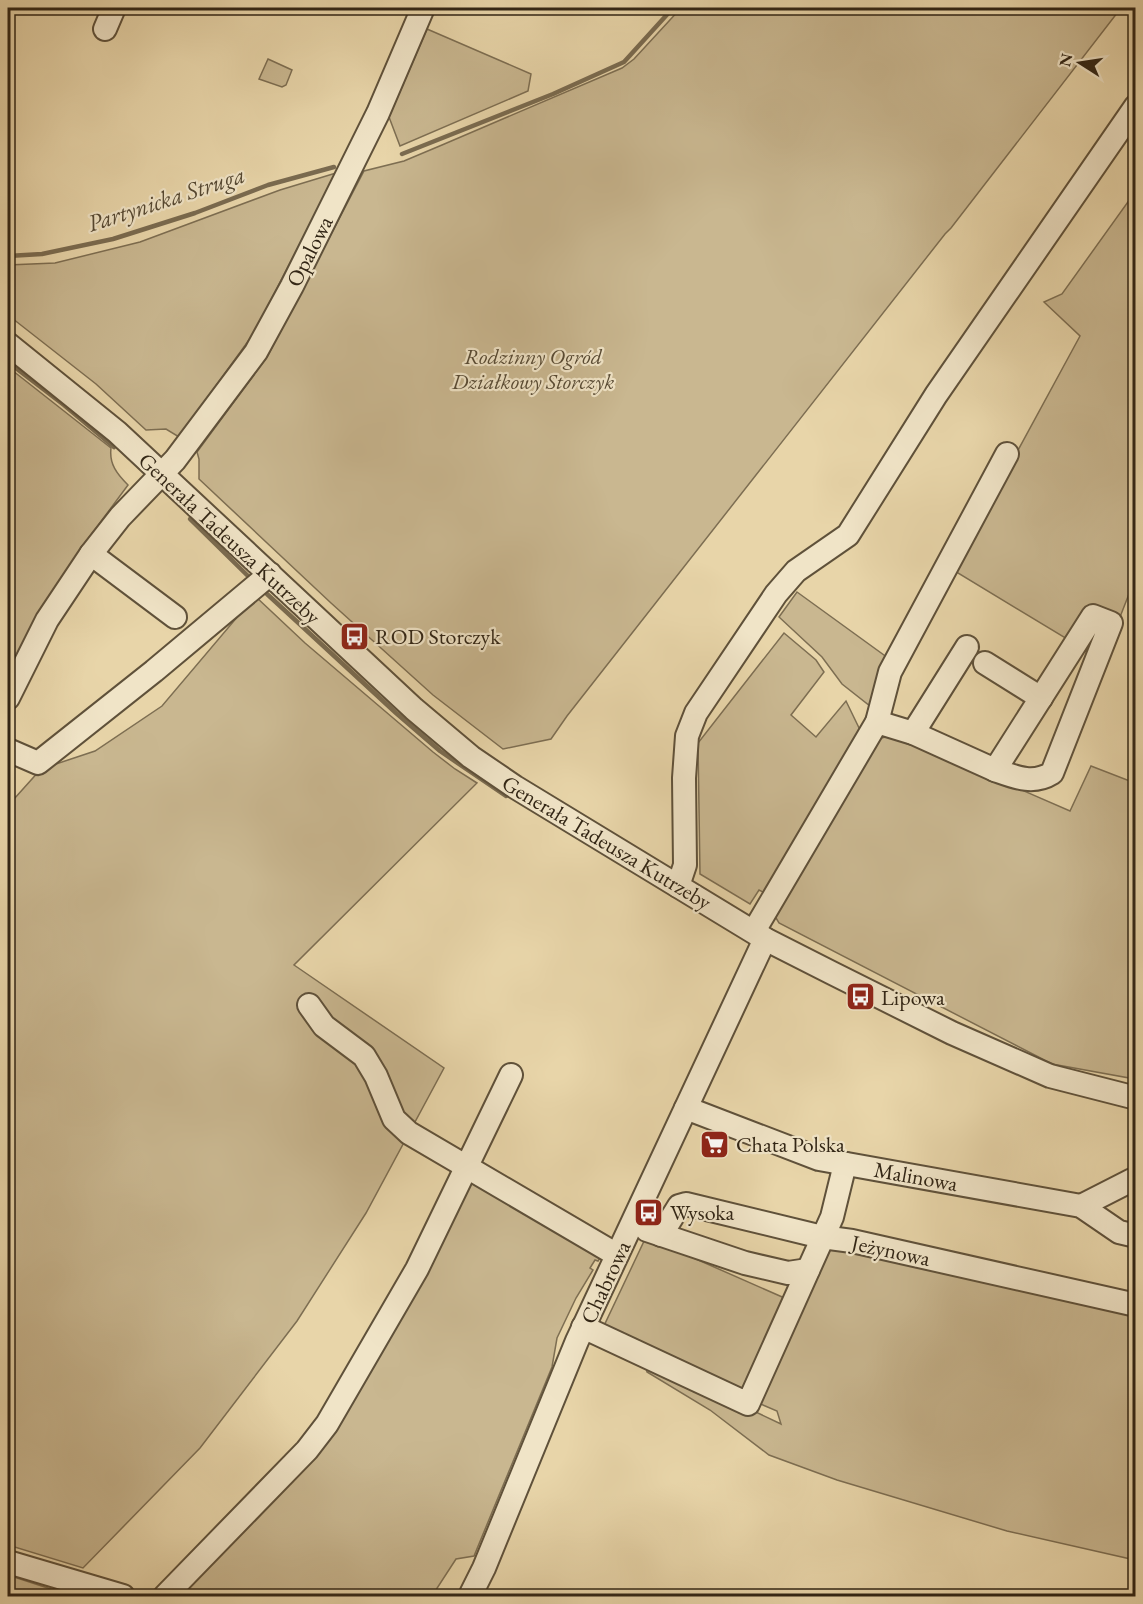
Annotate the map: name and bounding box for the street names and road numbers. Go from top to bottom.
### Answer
street label: Opalowa [279,211,340,292]
street label: Generała Tadeusza Kutrzeby [132,446,327,631]
street label: Generała Tadeusza Kutrzeby [497,768,717,917]
street label: Malinowa [872,1155,960,1198]
street label: Jeżynowa [847,1228,933,1273]
street label: Chabrowa [574,1236,637,1328]

